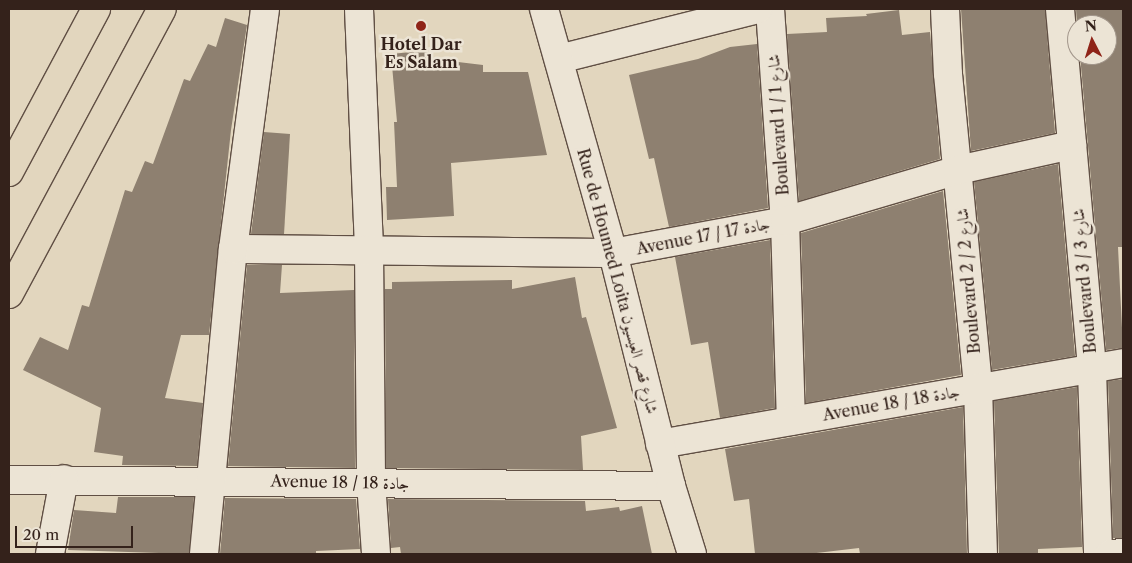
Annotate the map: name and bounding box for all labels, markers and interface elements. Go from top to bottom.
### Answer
north arrow [1067,15,1117,65]
text: N [1084,17,1098,36]
marker: Hotel Dar Es Salam [415,20,427,32]
place label: Hotel Dar Es Salam [381,34,461,72]
street label: Boulevard 1 / شارع 1 [763,54,793,196]
street label: Rue de Houmed Loita شارع قصر العيسيون [573,146,663,416]
street label: Boulevard 2 / شارع 2 [952,207,984,355]
street label: Boulevard 3 / شارع 3 [1068,208,1100,354]
street label: Avenue 17 / جادة 17 [635,214,771,258]
street label: Avenue 18 / جادة 18 [821,382,961,424]
street label: Avenue 18 / جادة 18 [271,471,409,493]
scale bar [18,516,135,548]
text: 20 m [23,525,59,544]

